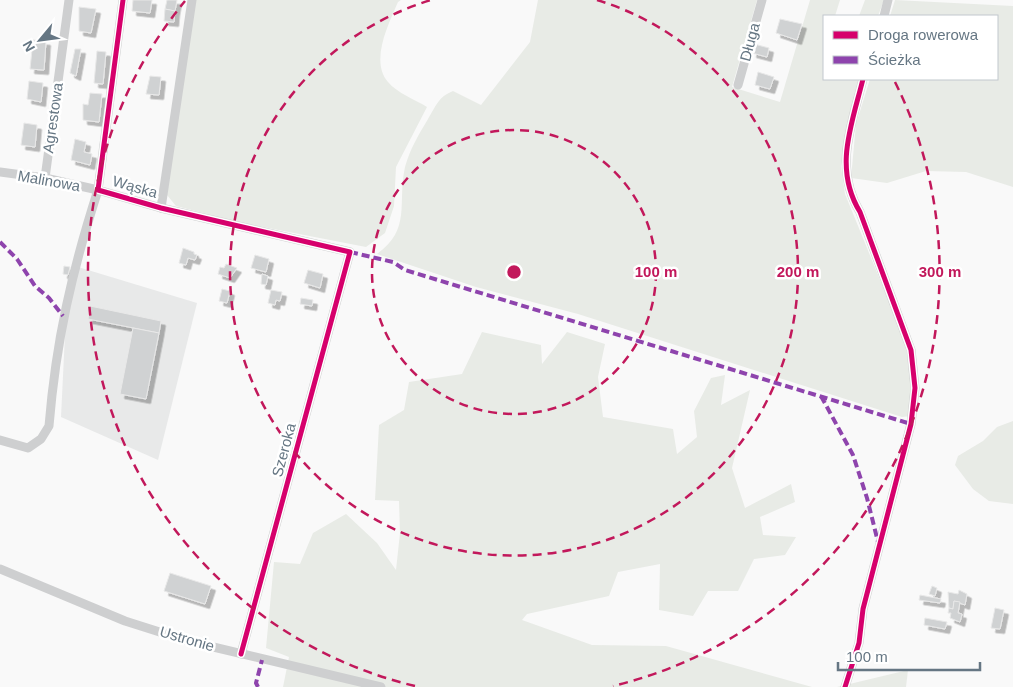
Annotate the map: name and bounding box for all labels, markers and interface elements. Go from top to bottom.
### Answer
north arrow [15,15,65,65]
legend [823,15,998,80]
street label: Długa [736,20,763,63]
text: Droga rowerowa [868,26,979,43]
text: N [19,38,38,55]
text: Ścieżka [868,51,921,68]
street label: Agrestowa [39,81,66,154]
street label: Malinowa [16,167,82,194]
street label: Wąska [111,172,160,201]
centre of rings [505,263,523,281]
text: 100 m [635,263,677,280]
text: 200 m [777,263,819,280]
text: 300 m [919,263,961,280]
street label: Szeroka [268,420,299,479]
street label: Ustronie [158,623,216,654]
scale bar [838,640,980,672]
text: 100 m [846,648,888,665]

